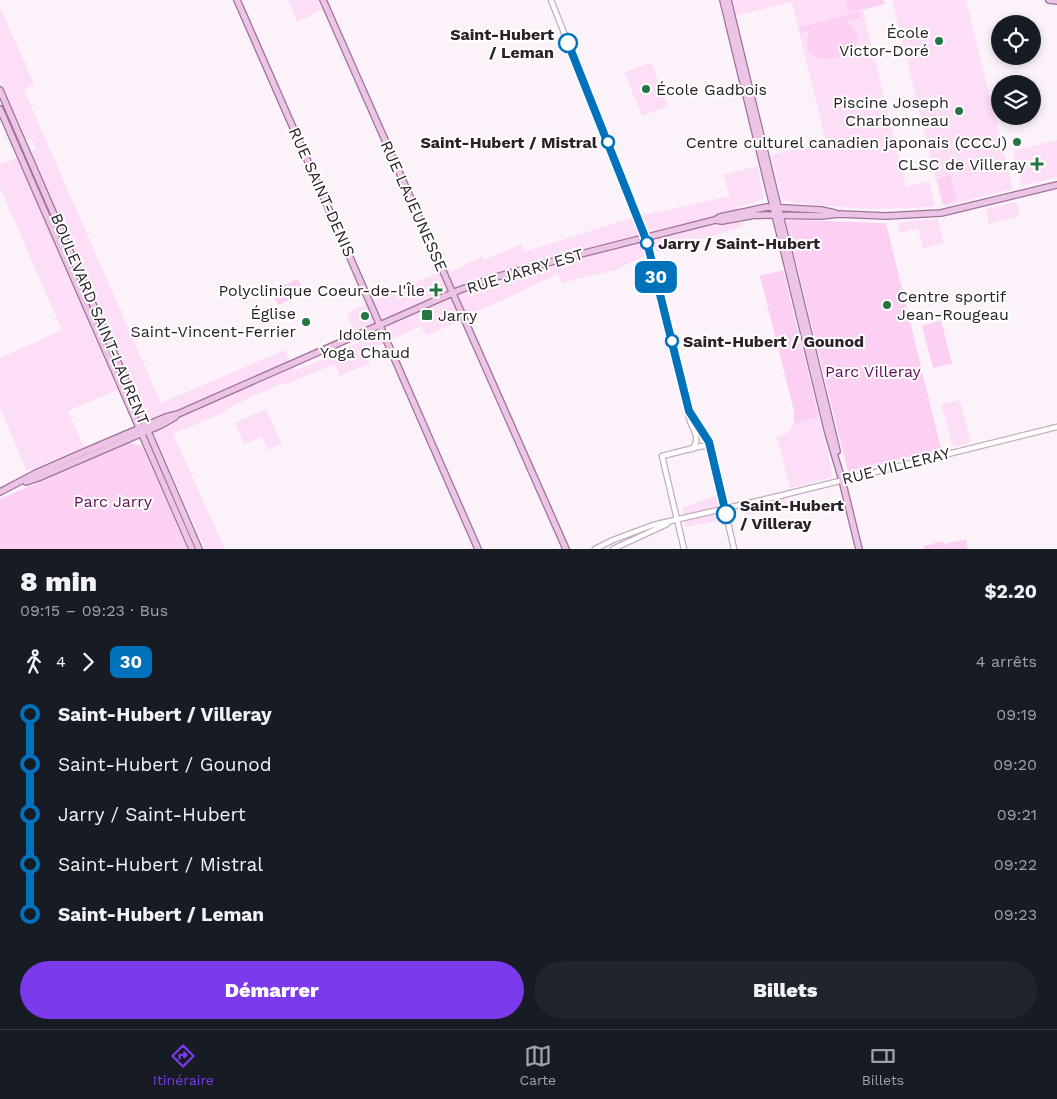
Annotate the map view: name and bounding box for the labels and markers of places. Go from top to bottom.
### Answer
place label: École Victor-Doré [839,23,929,60]
place label: Saint-Hubert / Leman [450,25,554,62]
marker: Saint-Hubert / Leman [558,33,578,53]
marker: École Victor-Doré [933,35,945,47]
place label: École Gadbois [656,80,767,99]
marker: École Gadbois [640,83,652,95]
place label: Piscine Joseph Charbonneau [833,93,949,130]
marker: Piscine Joseph Charbonneau [953,105,965,117]
place label: Saint-Hubert / Mistral [421,133,598,152]
place label: Centre culturel canadien japonais (CCCJ) [686,133,1007,152]
marker: Saint-Hubert / Mistral [601,135,615,149]
marker: Centre culturel canadien japonais (CCCJ) [1011,136,1023,148]
place label: CLSC de Villeray [898,155,1027,174]
marker: CLSC de Villeray [1030,157,1044,171]
place label: Jarry / Saint-Hubert [658,234,820,253]
marker: Jarry / Saint-Hubert [640,236,654,250]
place label: Polyclinique Coeur-de-l'Île [219,281,425,300]
marker: Polyclinique Coeur-de-l'Île [429,283,443,297]
place label: Centre sportif Jean-Rougeau [897,287,1009,324]
marker: Centre sportif Jean-Rougeau [881,299,893,311]
place label: Église Saint-Vincent-Ferrier [131,304,296,341]
place label: Jarry [438,306,478,325]
marker: Jarry [420,308,434,322]
marker: Idolem Yoga Chaud [359,310,371,322]
marker: Église Saint-Vincent-Ferrier [300,316,312,328]
place label: Idolem Yoga Chaud [320,325,410,362]
place label: Saint-Hubert / Gounod [683,332,864,351]
marker: Saint-Hubert / Gounod [665,334,679,348]
place label: Saint-Hubert / Villeray [740,496,844,533]
marker: Saint-Hubert / Villeray [716,504,736,524]

